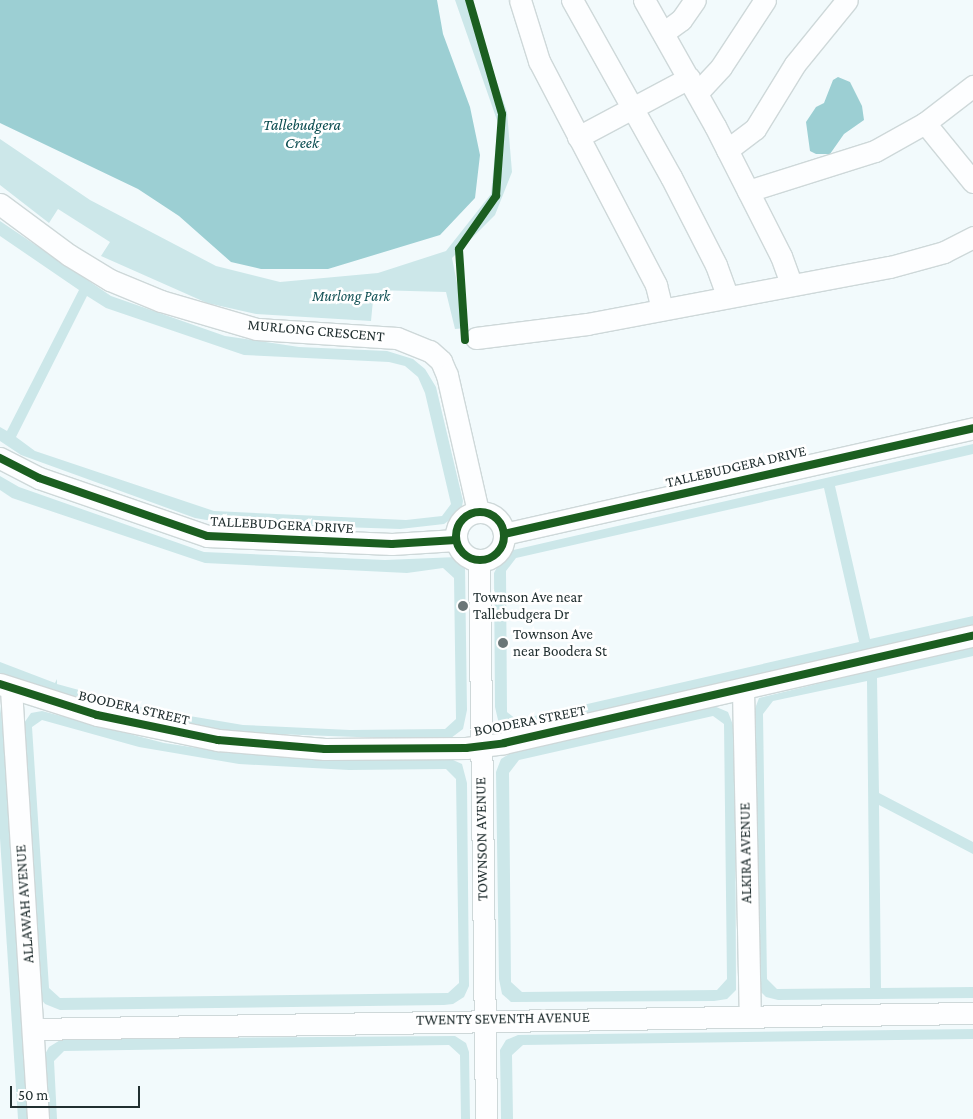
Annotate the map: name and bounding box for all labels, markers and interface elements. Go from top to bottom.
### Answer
water label: Tallebudgera Creek [263,115,341,153]
park label: Murlong Park [312,288,390,306]
street label: MURLONG CRESCENT [247,316,385,346]
street label: TALLEBUDGERA DRIVE [664,442,808,492]
street label: TALLEBUDGERA DRIVE [210,512,354,538]
place label: Townson Ave near Tallebudgera Dr [473,588,583,623]
marker: Townson Ave near Tallebudgera Dr [457,600,469,612]
place label: Townson Ave near Boodera St [513,625,607,660]
marker: Townson Ave near Boodera St [497,637,509,649]
street label: BOODERA STREET [77,686,191,730]
street label: BOODERA STREET [473,701,587,741]
street label: TOWNSON AVENUE [472,777,492,901]
street label: ALKIRA AVENUE [736,802,756,904]
street label: ALLAWAH AVENUE [12,844,38,964]
street label: TWENTY SEVENTH AVENUE [416,1008,590,1030]
scale bar [12,1076,142,1108]
text: 50 m [18,1087,48,1103]

